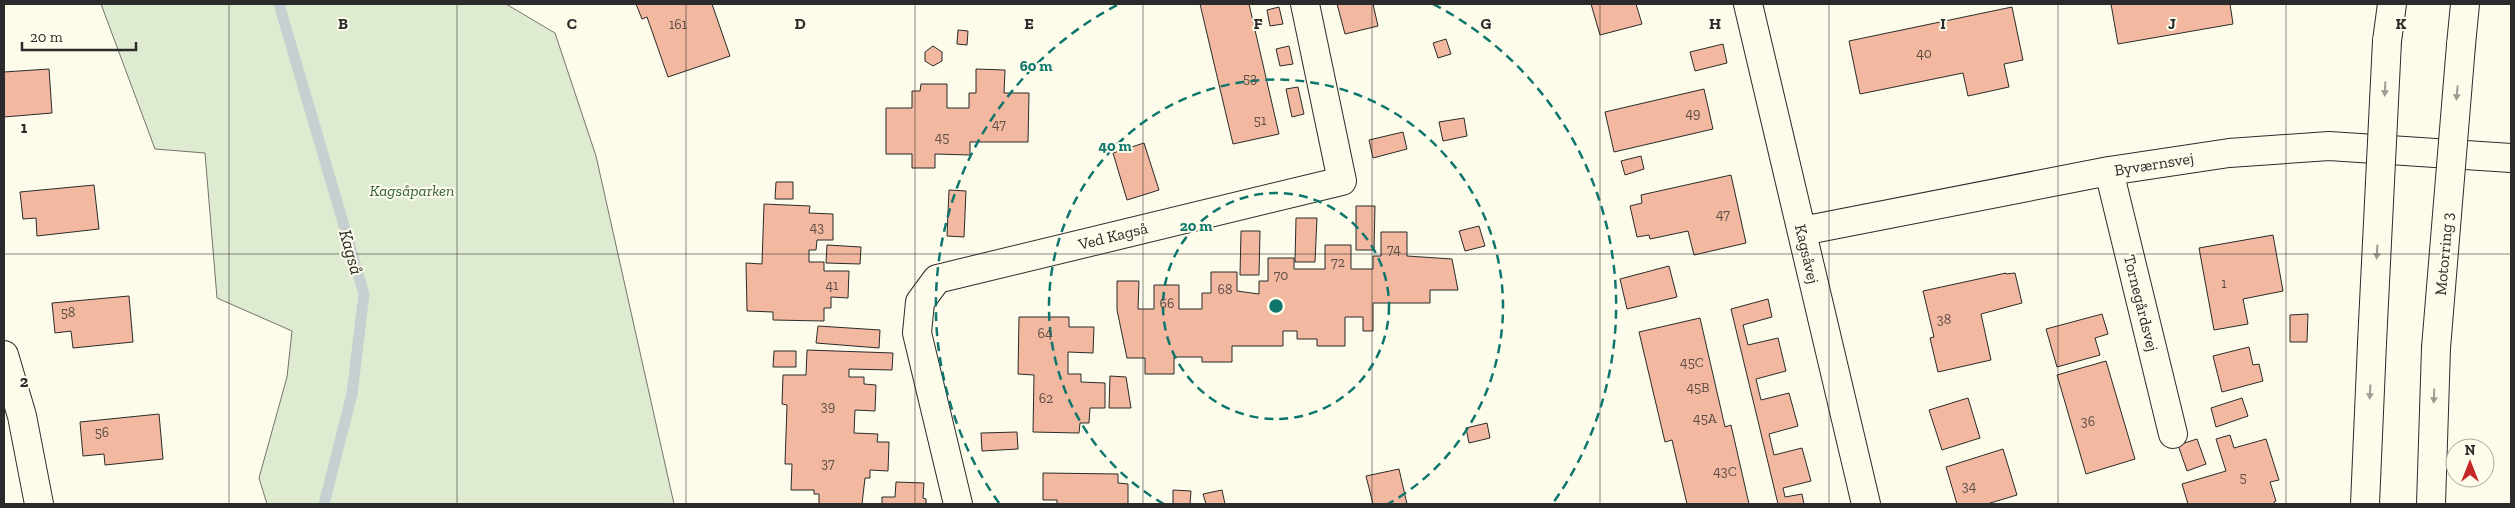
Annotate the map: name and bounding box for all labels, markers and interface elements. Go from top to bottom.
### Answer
text: B [338,14,348,33]
text: C [567,14,577,33]
text: D [794,14,806,33]
text: E [1024,14,1034,33]
text: F [1253,14,1263,33]
text: G [1481,14,1492,33]
text: H [1709,14,1721,33]
text: I [1940,14,1946,33]
text: J [2168,14,2176,33]
text: K [2396,14,2407,33]
house number: 161 [669,16,688,33]
scale bar [22,20,136,52]
text: 20 m [30,28,63,46]
house number: 40 [1916,45,1932,62]
text: 60 m [1020,57,1052,75]
house number: 53 [1243,70,1257,87]
one-way arrow [2380,82,2388,98]
one-way arrow [2453,85,2461,101]
house number: 49 [1686,105,1700,122]
house number: 51 [1254,112,1267,129]
house number: 47 [992,116,1006,133]
text: 1 [21,118,28,137]
house number: 45 [935,129,949,146]
text: 40 m [1098,137,1132,155]
street label: Byværnsvej [2113,148,2195,180]
park label: Kagsåparken [370,181,454,200]
house number: 47 [1716,206,1730,223]
street label: Motorring 3 [2431,211,2457,296]
text: 20 m [1180,217,1212,235]
street label: Ved Kagså [1075,218,1150,254]
house number: 43 [810,219,824,236]
street label: Kagsåvej [1791,222,1823,286]
water label: Kagså [334,227,368,277]
house number: 74 [1387,241,1401,258]
one-way arrow [2372,244,2380,260]
street label: Tornegårdsvej [2120,253,2162,353]
house number: 72 [1331,254,1345,271]
house number: 70 [1274,267,1288,284]
house number: 1 [2221,275,2227,292]
house number: 41 [826,277,839,294]
house number: 68 [1218,281,1232,298]
house number: 66 [1160,295,1174,312]
centre of rings [1267,297,1285,315]
house number: 58 [61,304,75,321]
house number: 38 [1937,311,1951,328]
house number: 64 [1038,325,1053,342]
house number: 45C [1680,354,1704,371]
text: 2 [20,372,29,391]
house number: 45B [1686,379,1710,396]
one-way arrow [2366,384,2374,400]
one-way arrow [2430,389,2438,405]
house number: 62 [1039,390,1053,407]
house number: 39 [821,398,835,415]
house number: 45A [1693,410,1718,427]
house number: 36 [2081,413,2095,430]
house number: 56 [95,424,109,441]
north arrow [2445,438,2495,488]
text: N [2465,442,2476,459]
house number: 37 [821,455,835,472]
house number: 43C [1713,463,1737,480]
house number: 5 [2239,469,2247,486]
house number: 34 [1962,478,1977,495]

